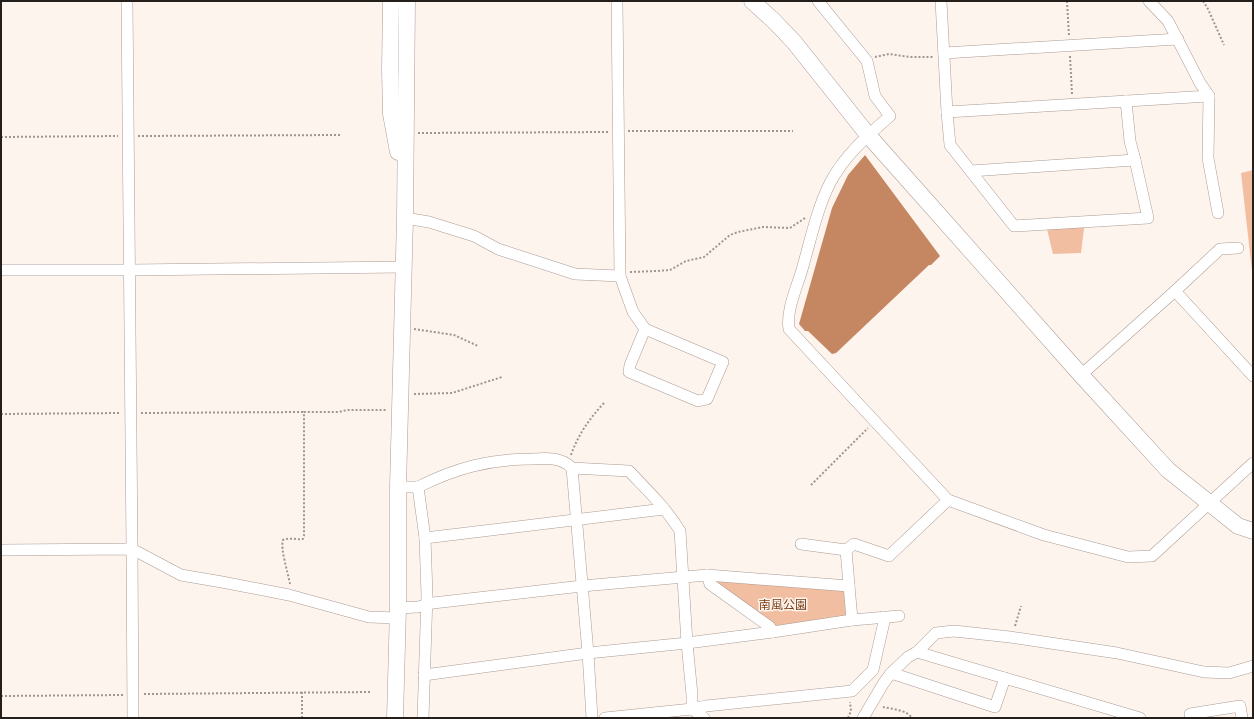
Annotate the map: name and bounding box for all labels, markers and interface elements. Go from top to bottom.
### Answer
park label: 南風公園 [759,597,807,613]

